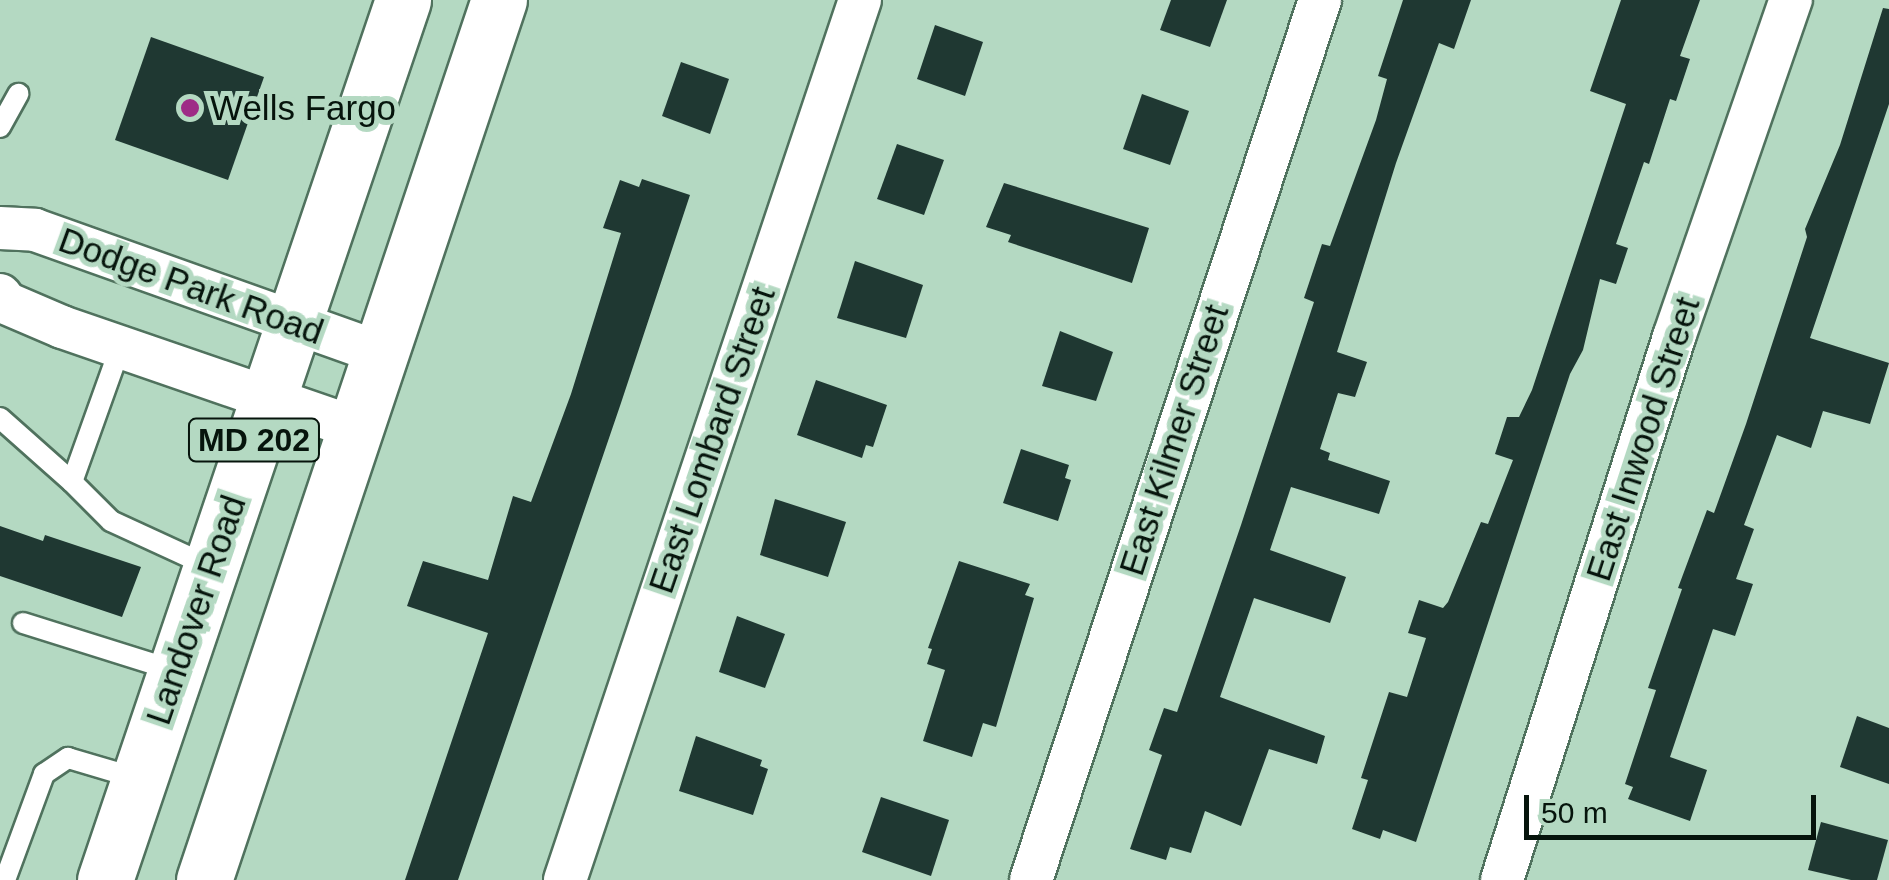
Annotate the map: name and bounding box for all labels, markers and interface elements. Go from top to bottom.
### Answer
place label: Wells Fargo [210,87,396,129]
marker: Wells Fargo [179,97,201,119]
street label: Dodge Park Road [53,219,329,353]
street label: East Lombard Street [640,281,784,599]
street label: East Inwood Street [1577,292,1709,586]
street label: East Kilmer Street [1110,299,1238,581]
road number: MD 202 [186,413,322,467]
street label: Landover Road [137,490,255,730]
scale bar [1529,775,1822,837]
text: 50 m [1541,796,1608,829]

